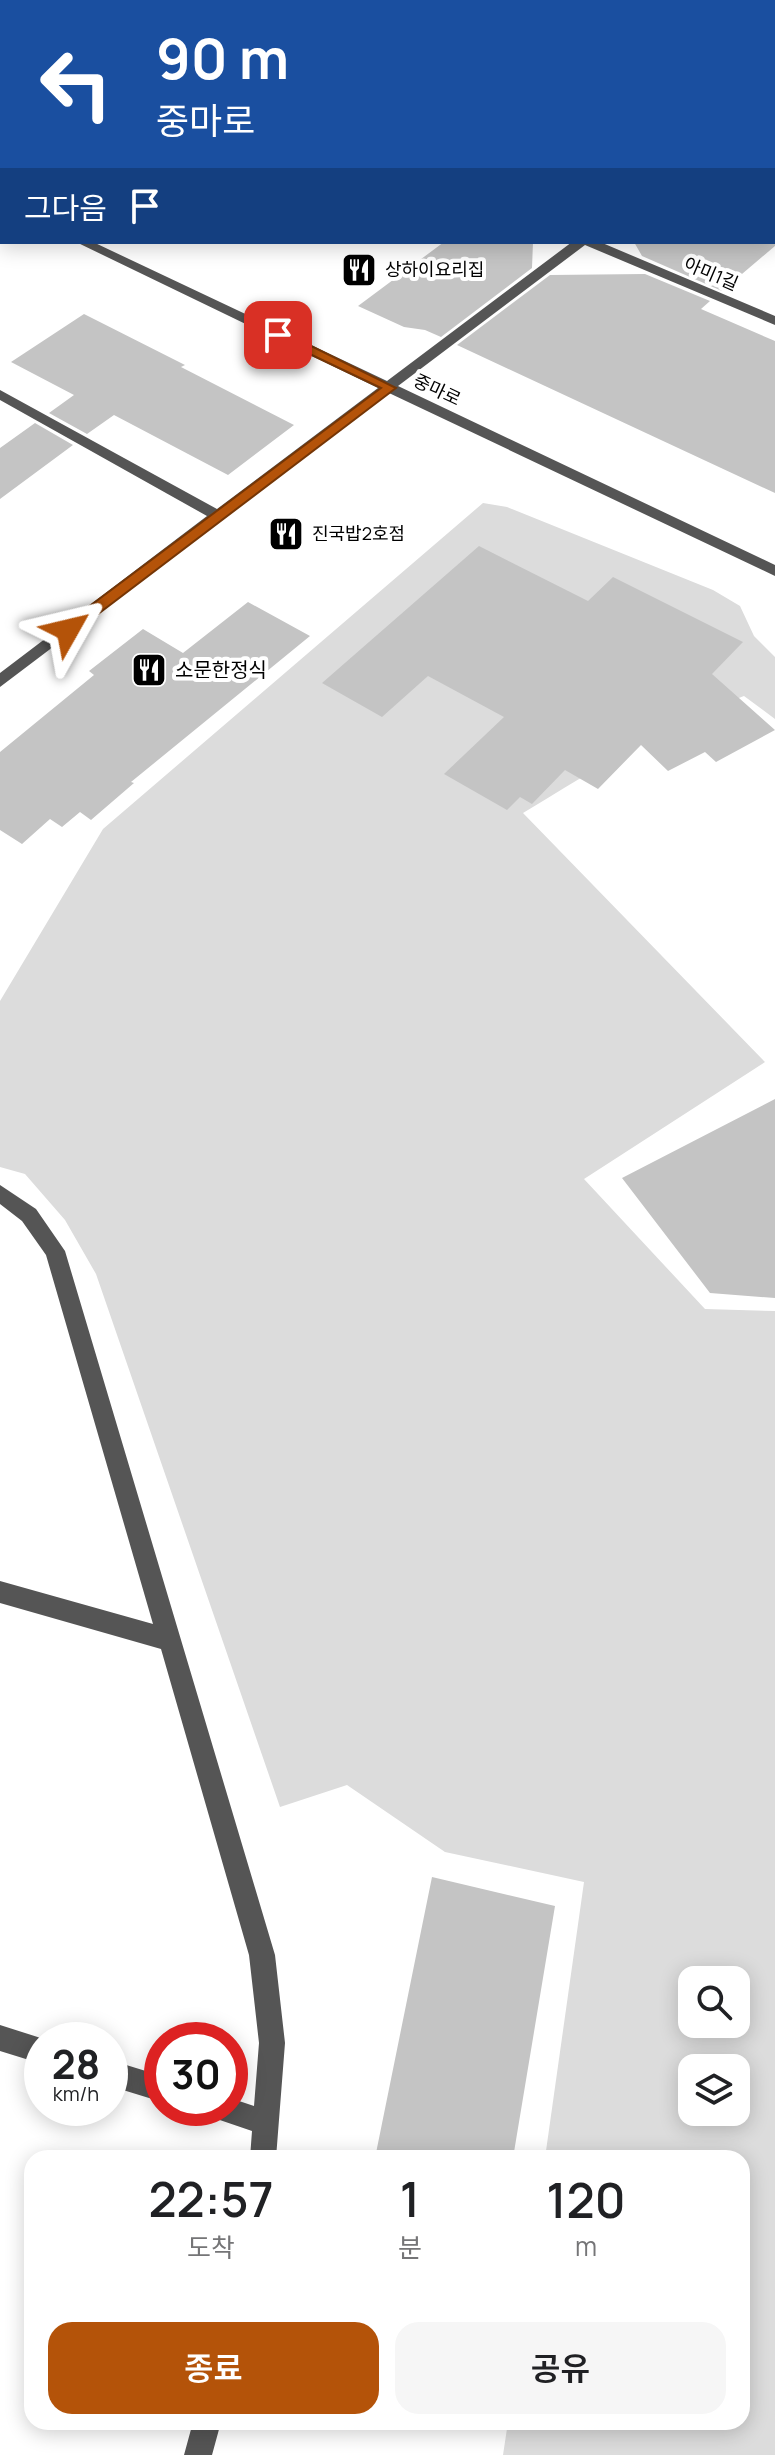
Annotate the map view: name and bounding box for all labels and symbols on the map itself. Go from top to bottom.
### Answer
restaurant icon: 상하이요리집 [340,251,378,289]
street label: 아미1길 [681,251,742,295]
place label: 상하이요리집 [385,257,484,281]
pin [244,301,312,369]
street label: 중마로 [410,368,465,410]
restaurant icon: 진국밥2호점 [267,515,305,553]
place label: 진국밥2호점 [312,521,405,545]
position arrow [26,588,110,672]
restaurant icon: 소문한정식 [130,651,168,689]
place label: 소문한정식 [175,656,267,683]
speed limit sign: 30 [144,2022,248,2126]

